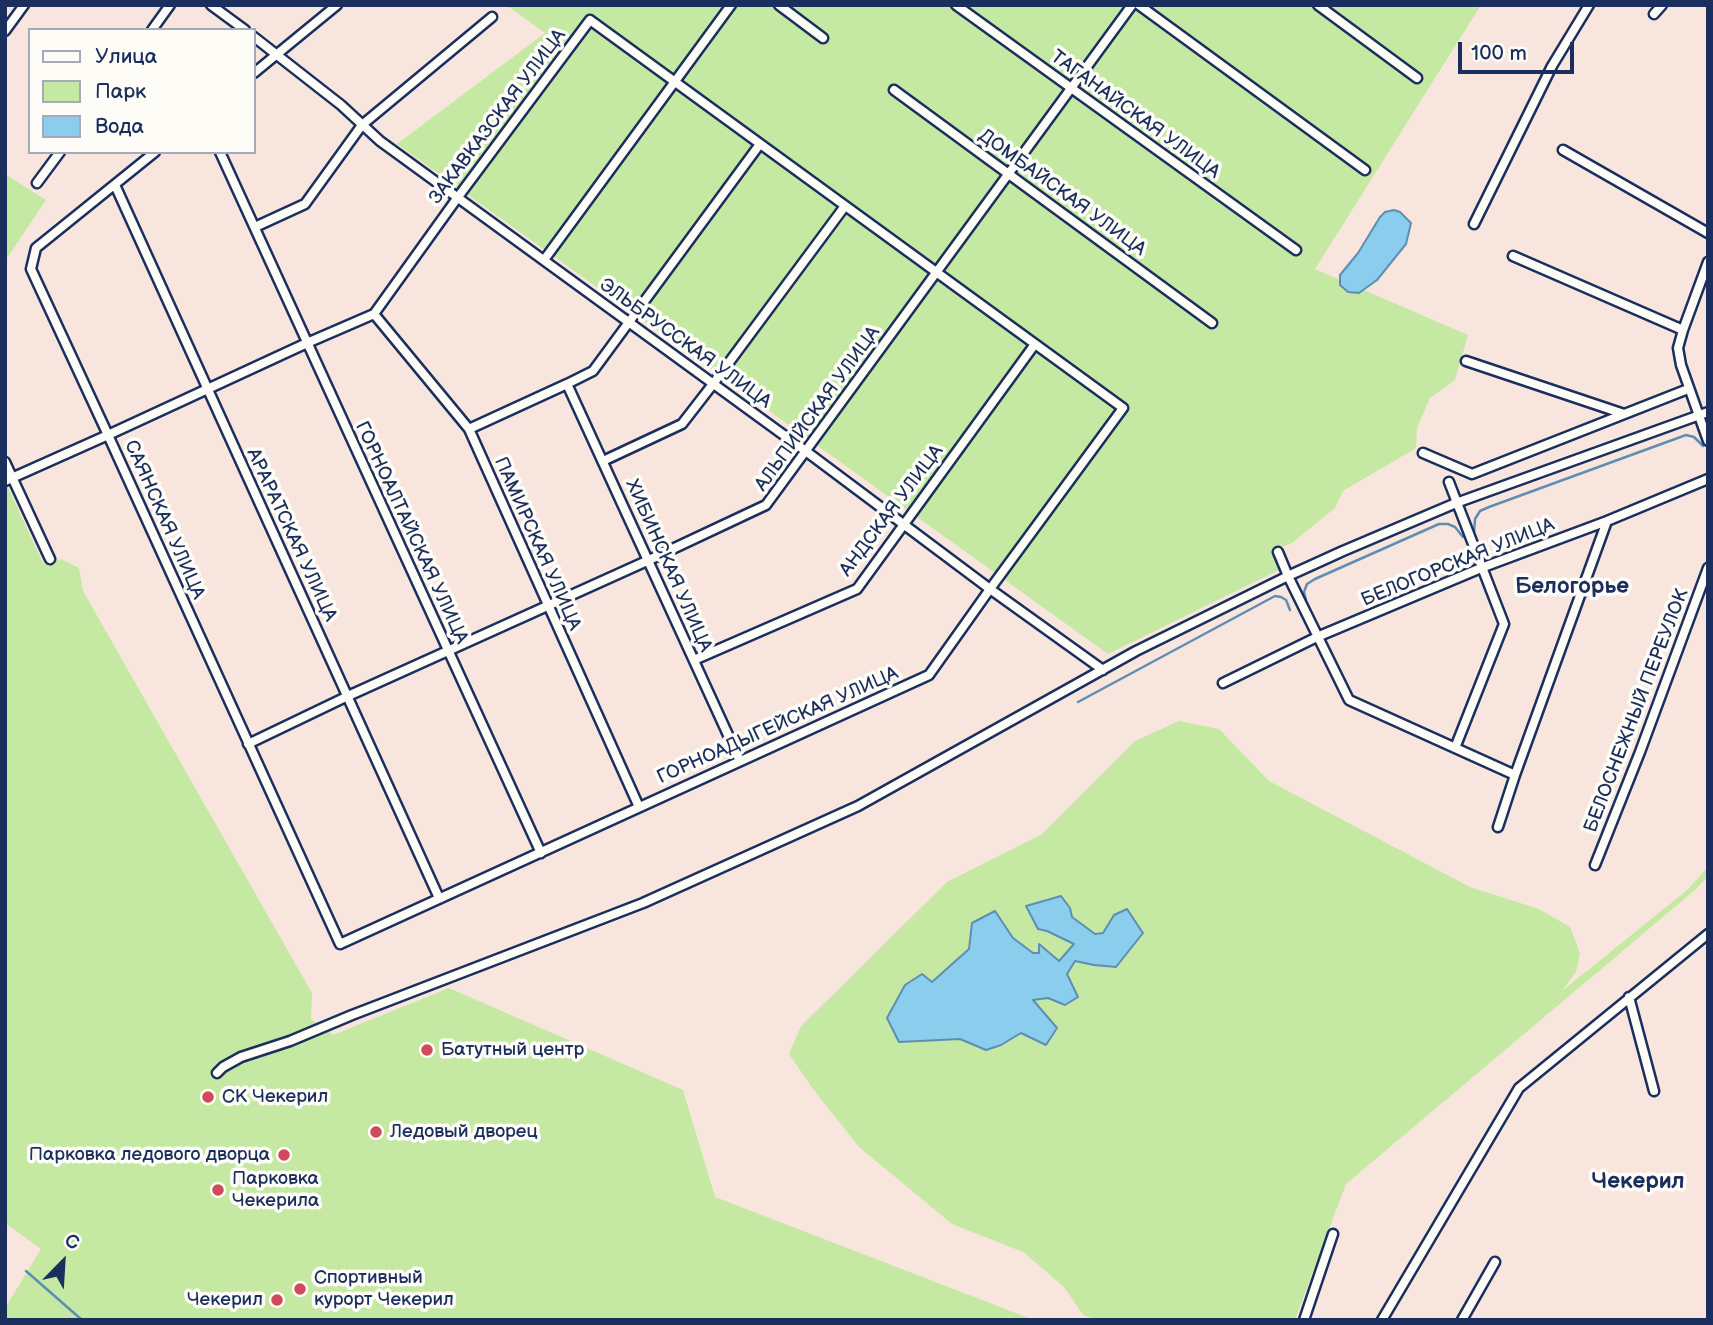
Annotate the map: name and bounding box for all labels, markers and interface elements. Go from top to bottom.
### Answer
street label: ЗАКАВКАЗСКАЯ УЛИЦА [425,25,571,209]
legend [28,28,256,154]
scale bar [1461,28,1576,72]
text: 100 m [1471,41,1527,66]
text: Улица [95,44,157,69]
street label: ТАГАНАЙСКАЯ УЛИЦА [1046,46,1224,184]
text: Парк [95,79,146,104]
text: Вода [95,114,144,139]
street label: ДОМБАЙСКАЯ УЛИЦА [974,125,1150,261]
street label: ЭЛЬБРУССКАЯ УЛИЦА [595,274,775,414]
street label: АЛЬПИЙСКАЯ УЛИЦА [751,322,885,496]
street label: ГОРНОАЛТАЙСКАЯ УЛИЦА [349,418,473,648]
street label: САЯНСКАЯ УЛИЦА [119,437,209,603]
street label: АНДСКАЯ УЛИЦА [835,441,949,581]
street label: АРАРАТСКАЯ УЛИЦА [241,445,341,625]
street label: ПАМИРСКАЯ УЛИЦА [488,454,586,634]
street label: ХИБИНСКАЯ УЛИЦА [620,476,716,656]
street label: БЕЛОГОРСКАЯ УЛИЦА [1358,514,1558,612]
district label: Белогорье [1515,573,1629,601]
street label: БЕЛОСНЕЖНЫЙ ПЕРЕУЛОК [1580,586,1694,836]
street label: ГОРНОАДЫГЕЙСКАЯ УЛИЦА [654,662,902,790]
place label: Батутный центр [441,1039,584,1061]
marker: Батутный центр [419,1042,435,1058]
place label: СК Чекерил [222,1086,328,1108]
marker: СК Чекерил [200,1089,216,1105]
place label: Ледовый дворец [390,1121,538,1143]
marker: Ледовый дворец [368,1124,384,1140]
place label: Парковка ледового дворца [29,1144,270,1166]
marker: Парковка ледового дворца [276,1147,292,1163]
place label: Парковка Чекерила [232,1168,319,1212]
district label: Чекерил [1591,1168,1685,1196]
marker: Парковка Чекерила [210,1182,226,1198]
north arrow [28,1227,98,1297]
text: С [61,1229,82,1256]
place label: Спортивный курорт Чекерил [314,1267,454,1311]
marker: Спортивный курорт Чекерил [292,1281,308,1297]
place label: Чекерил [187,1289,263,1311]
marker: Чекерил [269,1292,285,1308]

